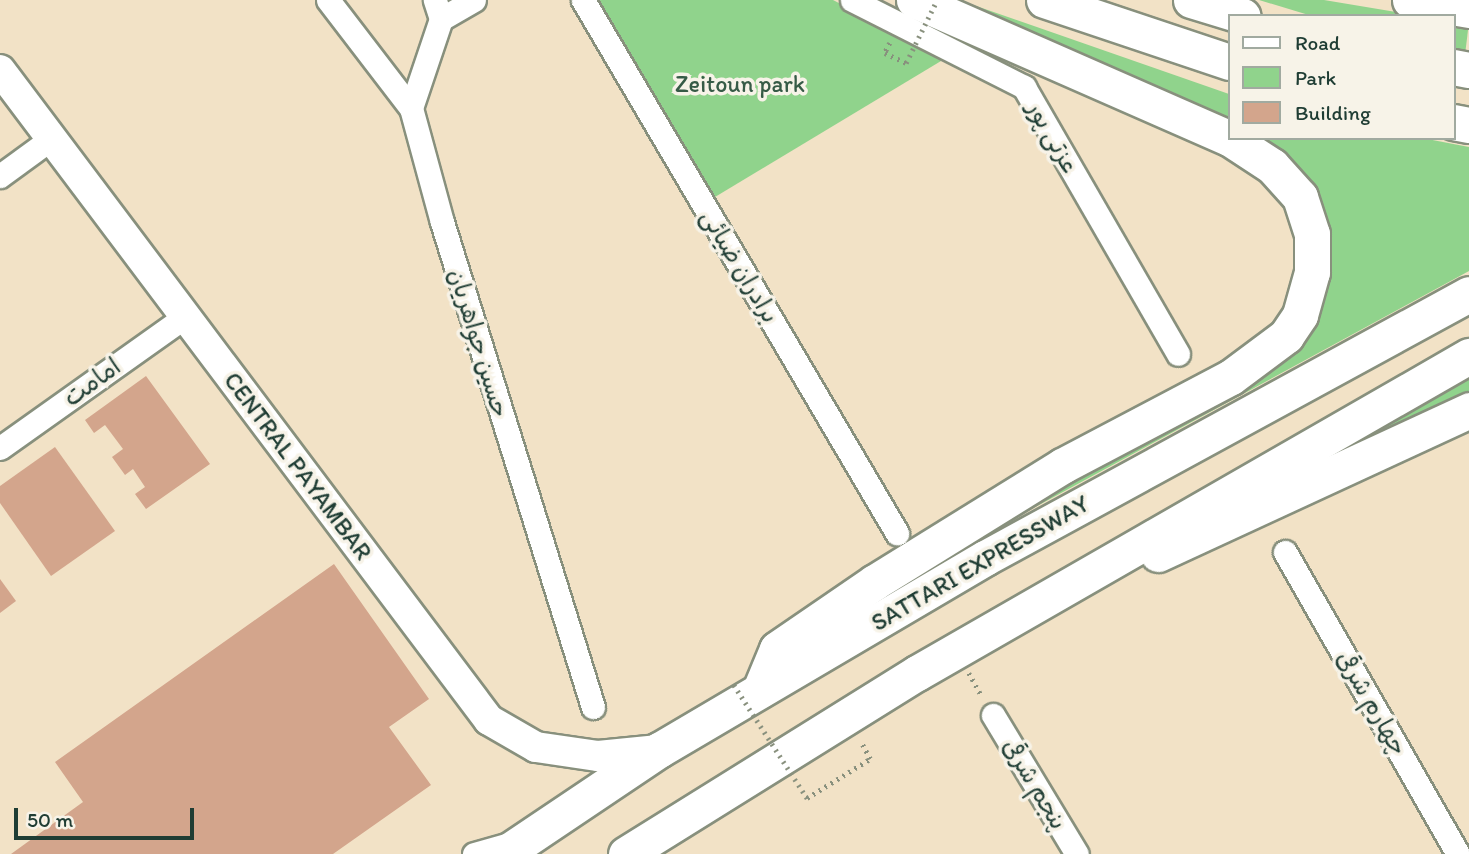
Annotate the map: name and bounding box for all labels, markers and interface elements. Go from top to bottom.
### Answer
legend [1228,14,1455,140]
text: Road [1295,30,1340,55]
text: Park [1295,65,1336,90]
park label: Zeitoun park [675,70,805,98]
street label: عزتی پور [1021,96,1085,178]
text: Building [1295,100,1371,125]
street label: برادران ضیائی [695,204,785,328]
street label: حسین جواهریان [443,265,515,421]
street label: امامت [58,352,126,412]
street label: CENTRAL PAYAMBAR [218,366,378,566]
street label: SATTARI EXPRESSWAY [866,489,1094,637]
street label: چهارم شرقی [1331,646,1413,760]
street label: پنجم شرقی [997,733,1073,835]
scale bar [18,794,198,838]
text: 50 m [27,807,73,832]

